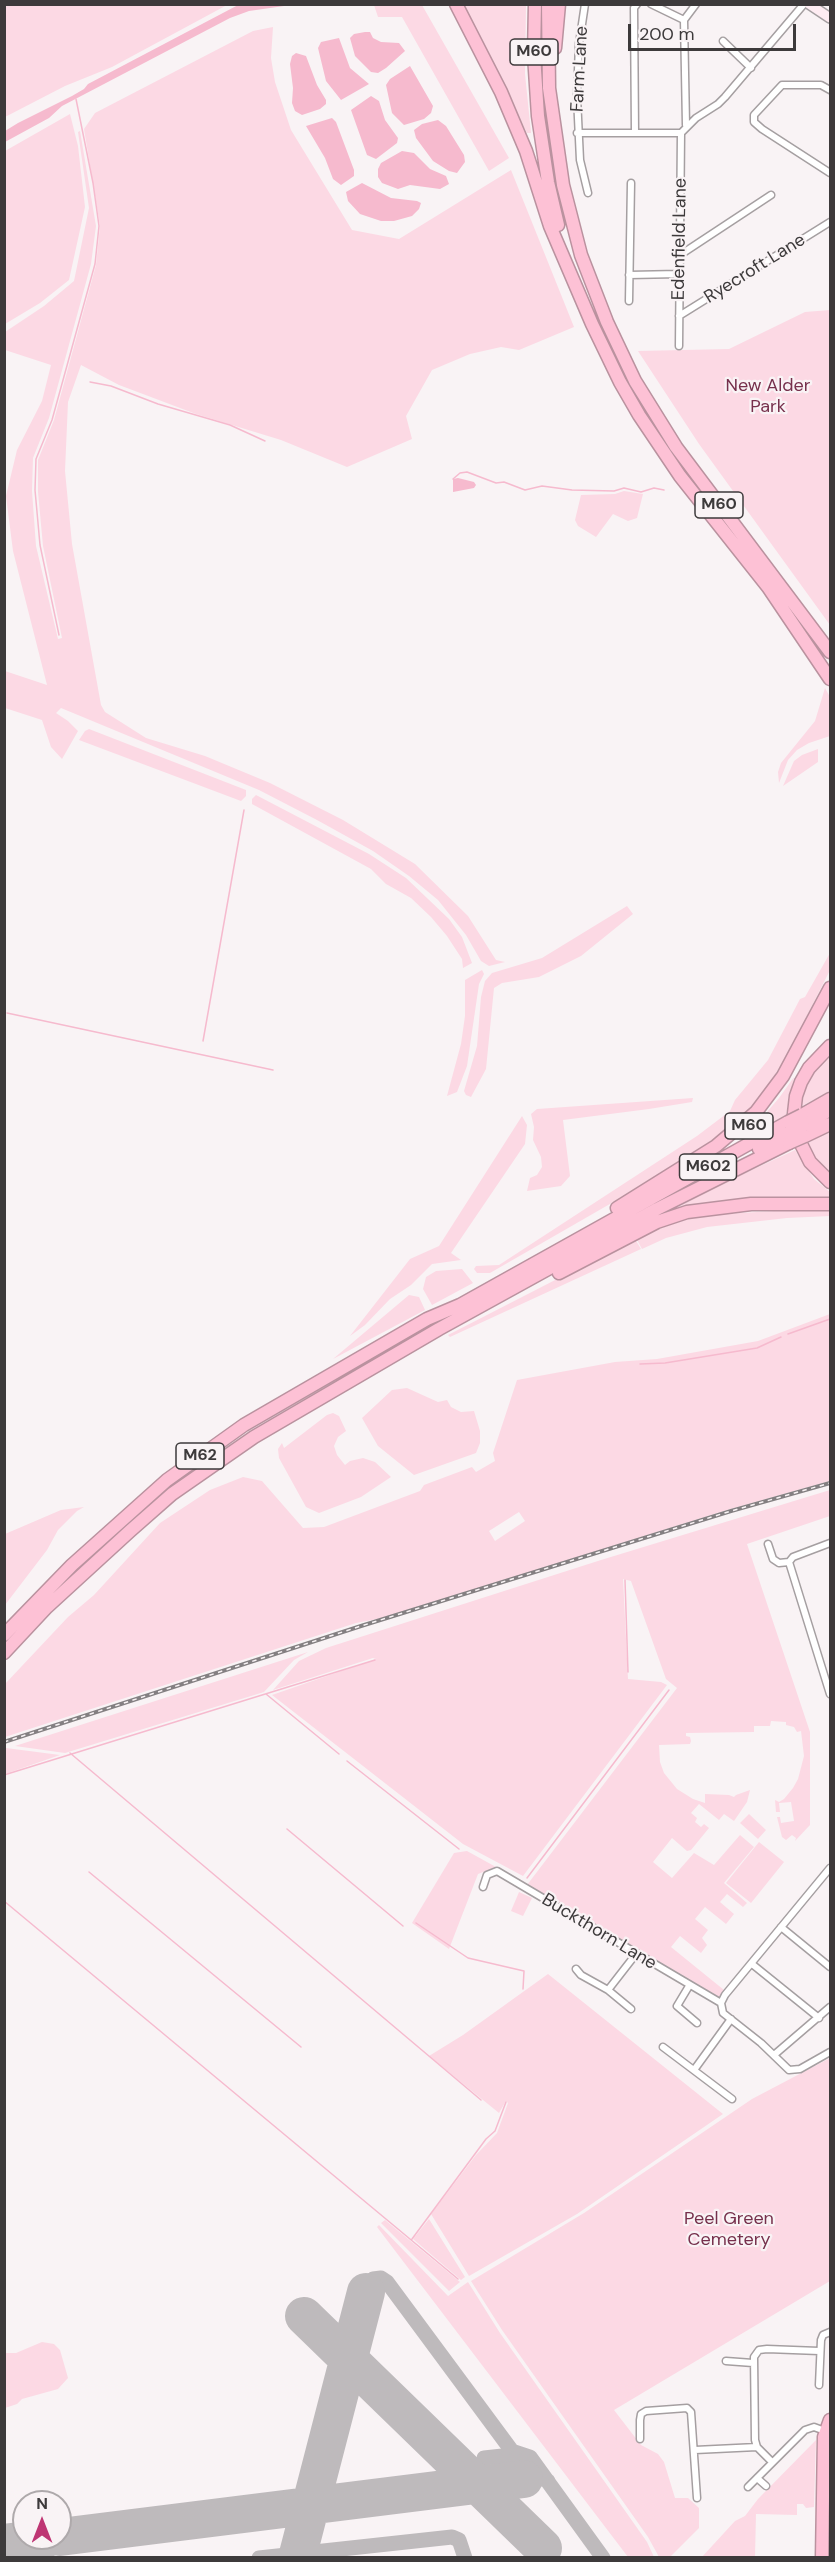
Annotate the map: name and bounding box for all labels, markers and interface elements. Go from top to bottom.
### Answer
scale bar [631,12,799,50]
text: 200 m [639,22,695,46]
street label: Farm Lane [567,25,593,113]
road number: M60 [510,39,558,65]
street label: Edenfield Lane [668,178,692,300]
street label: Ryecroft Lane [700,229,810,309]
park label: New Alder Park [726,375,810,418]
road number: M60 [695,492,743,518]
road number: M60 [725,1113,773,1139]
road number: M602 [680,1154,736,1180]
road number: M62 [176,1443,224,1469]
street label: Buckthorn Lane [538,1889,660,1975]
park label: Peel Green Cemetery [684,2208,774,2250]
north arrow [12,2490,72,2550]
text: N [36,2493,48,2514]

